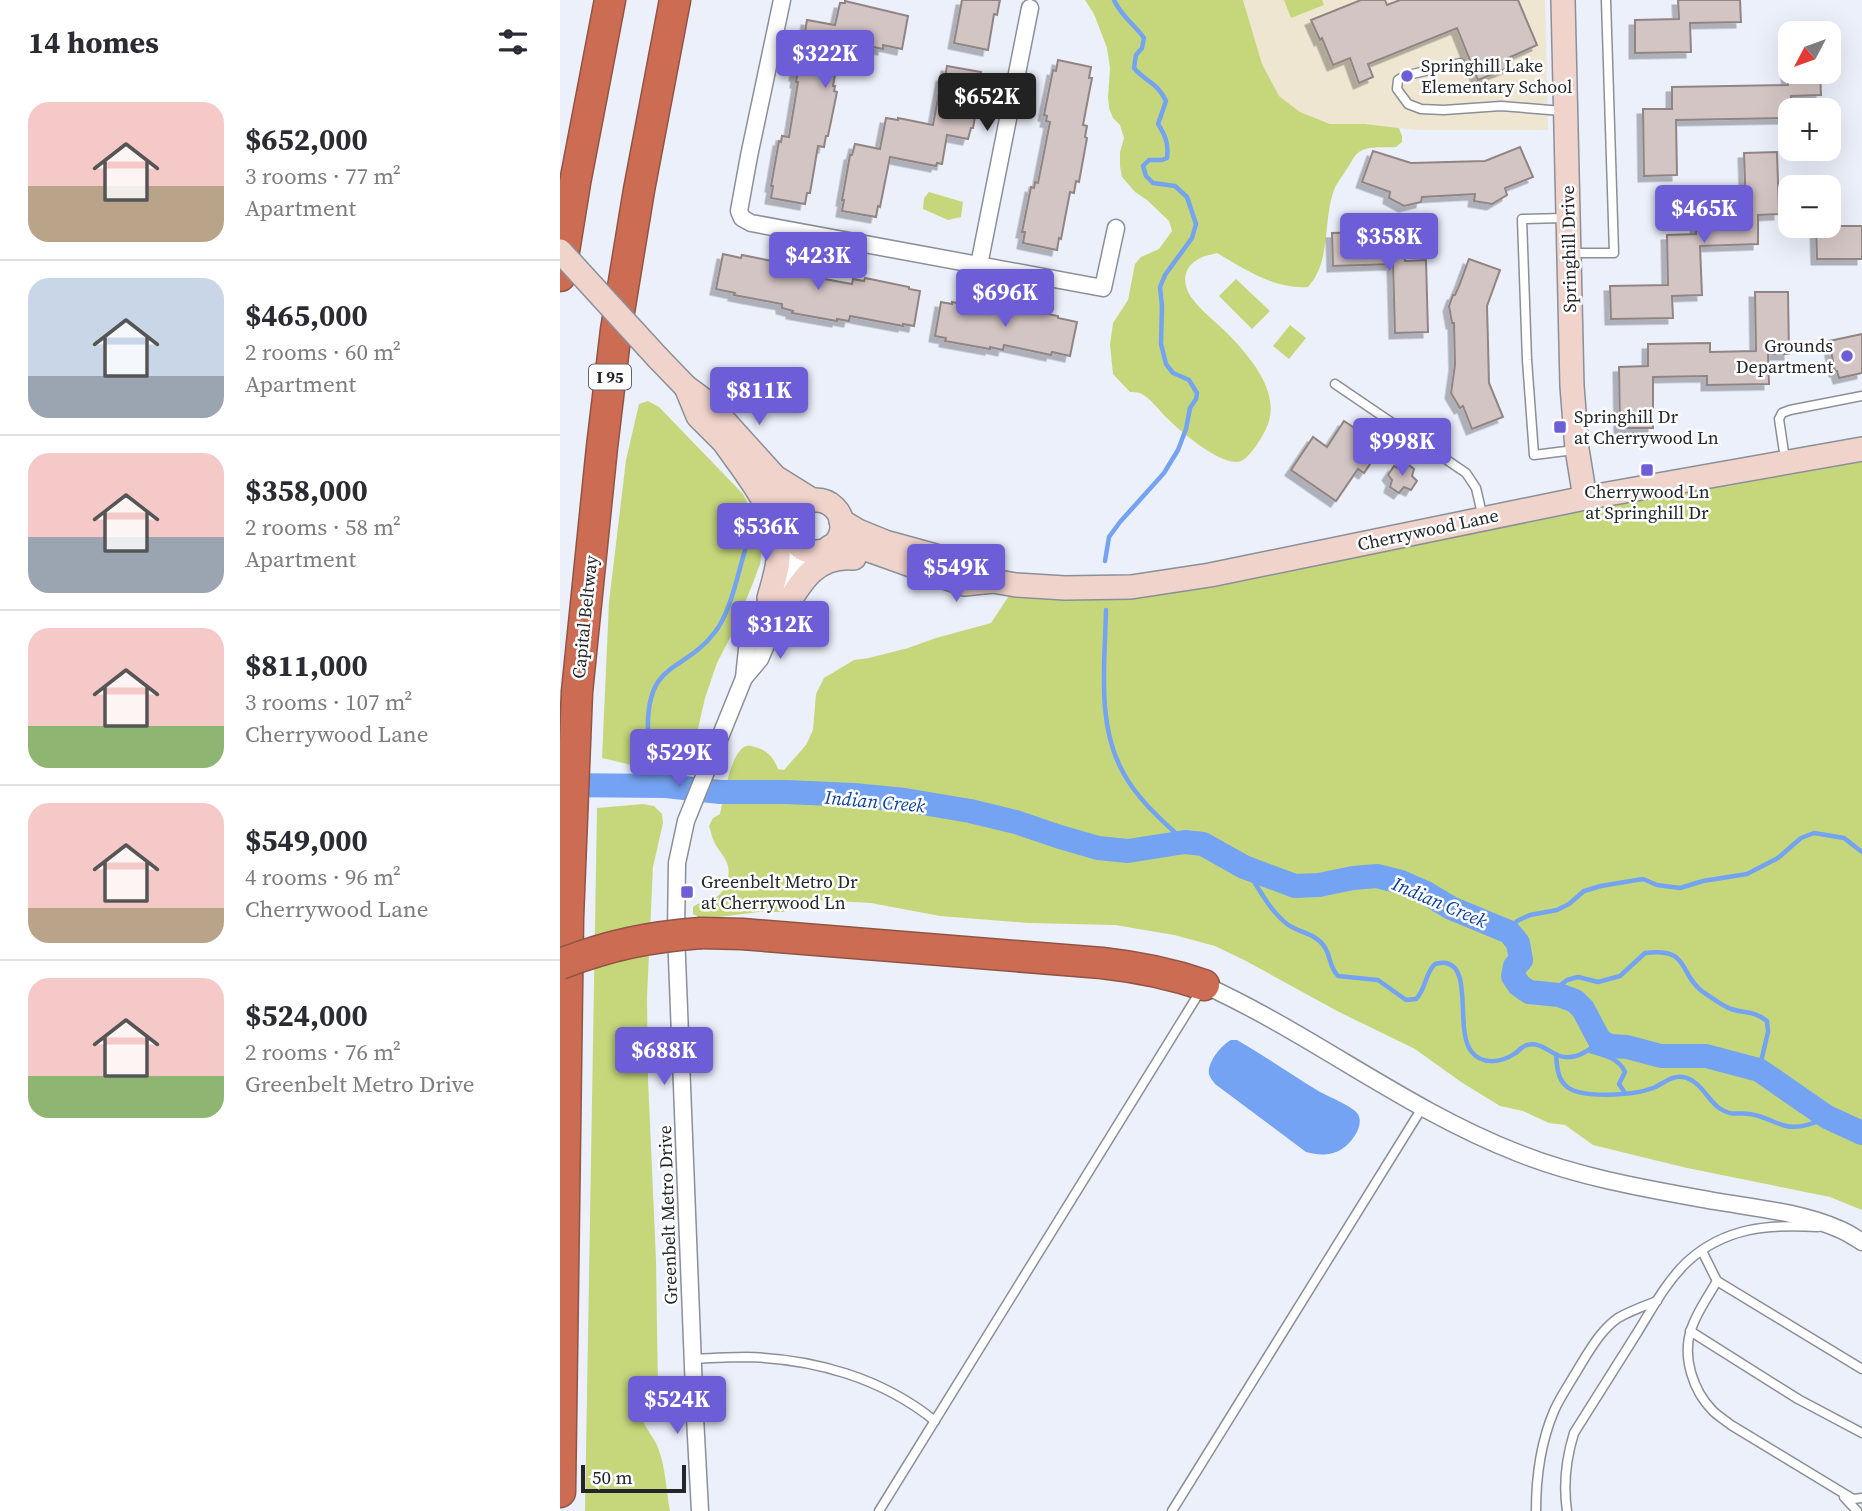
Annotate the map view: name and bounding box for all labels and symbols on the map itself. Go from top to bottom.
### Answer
north arrow [1778,21,1841,84]
pin: $322K [776,31,874,90]
place label: Springhill Lake Elementary School [1421,53,1572,99]
marker: Springhill Lake Elementary School [1399,68,1415,84]
pin: $652K [938,74,1036,133]
street label: Springhill Drive [1555,185,1582,313]
pin: $465K [1655,186,1753,245]
pin: $358K [1340,214,1438,273]
pin: $423K [769,232,867,292]
pin: $696K [956,270,1054,329]
place label: Grounds Department [1736,333,1833,379]
marker: Grounds Department [1839,348,1855,364]
road number: I 95 [589,364,631,390]
pin: $811K [710,368,808,427]
place label: Springhill Dr at Cherrywood Ln [1574,404,1719,450]
pin: $998K [1353,419,1451,478]
marker: Springhill Dr at Cherrywood Ln [1552,419,1568,435]
marker: Cherrywood Ln at Springhill Dr [1639,462,1655,478]
place label: Cherrywood Ln at Springhill Dr [1584,479,1710,525]
street label: Cherrywood Lane [1355,502,1501,557]
pin: $536K [717,504,815,563]
pin: $549K [907,544,1005,604]
street label: Capital Beltway [566,553,603,680]
pin: $312K [731,602,829,661]
pin: $529K [630,730,728,789]
water label: Indian Creek [823,784,926,818]
place label: Greenbelt Metro Dr at Cherrywood Ln [701,869,858,915]
water label: Indian Creek [1388,870,1491,934]
marker: Greenbelt Metro Dr at Cherrywood Ln [679,884,695,900]
pin: $688K [615,1028,713,1087]
street label: Greenbelt Metro Drive [652,1125,683,1305]
pin: $524K [628,1376,726,1436]
scale bar [581,1462,686,1494]

